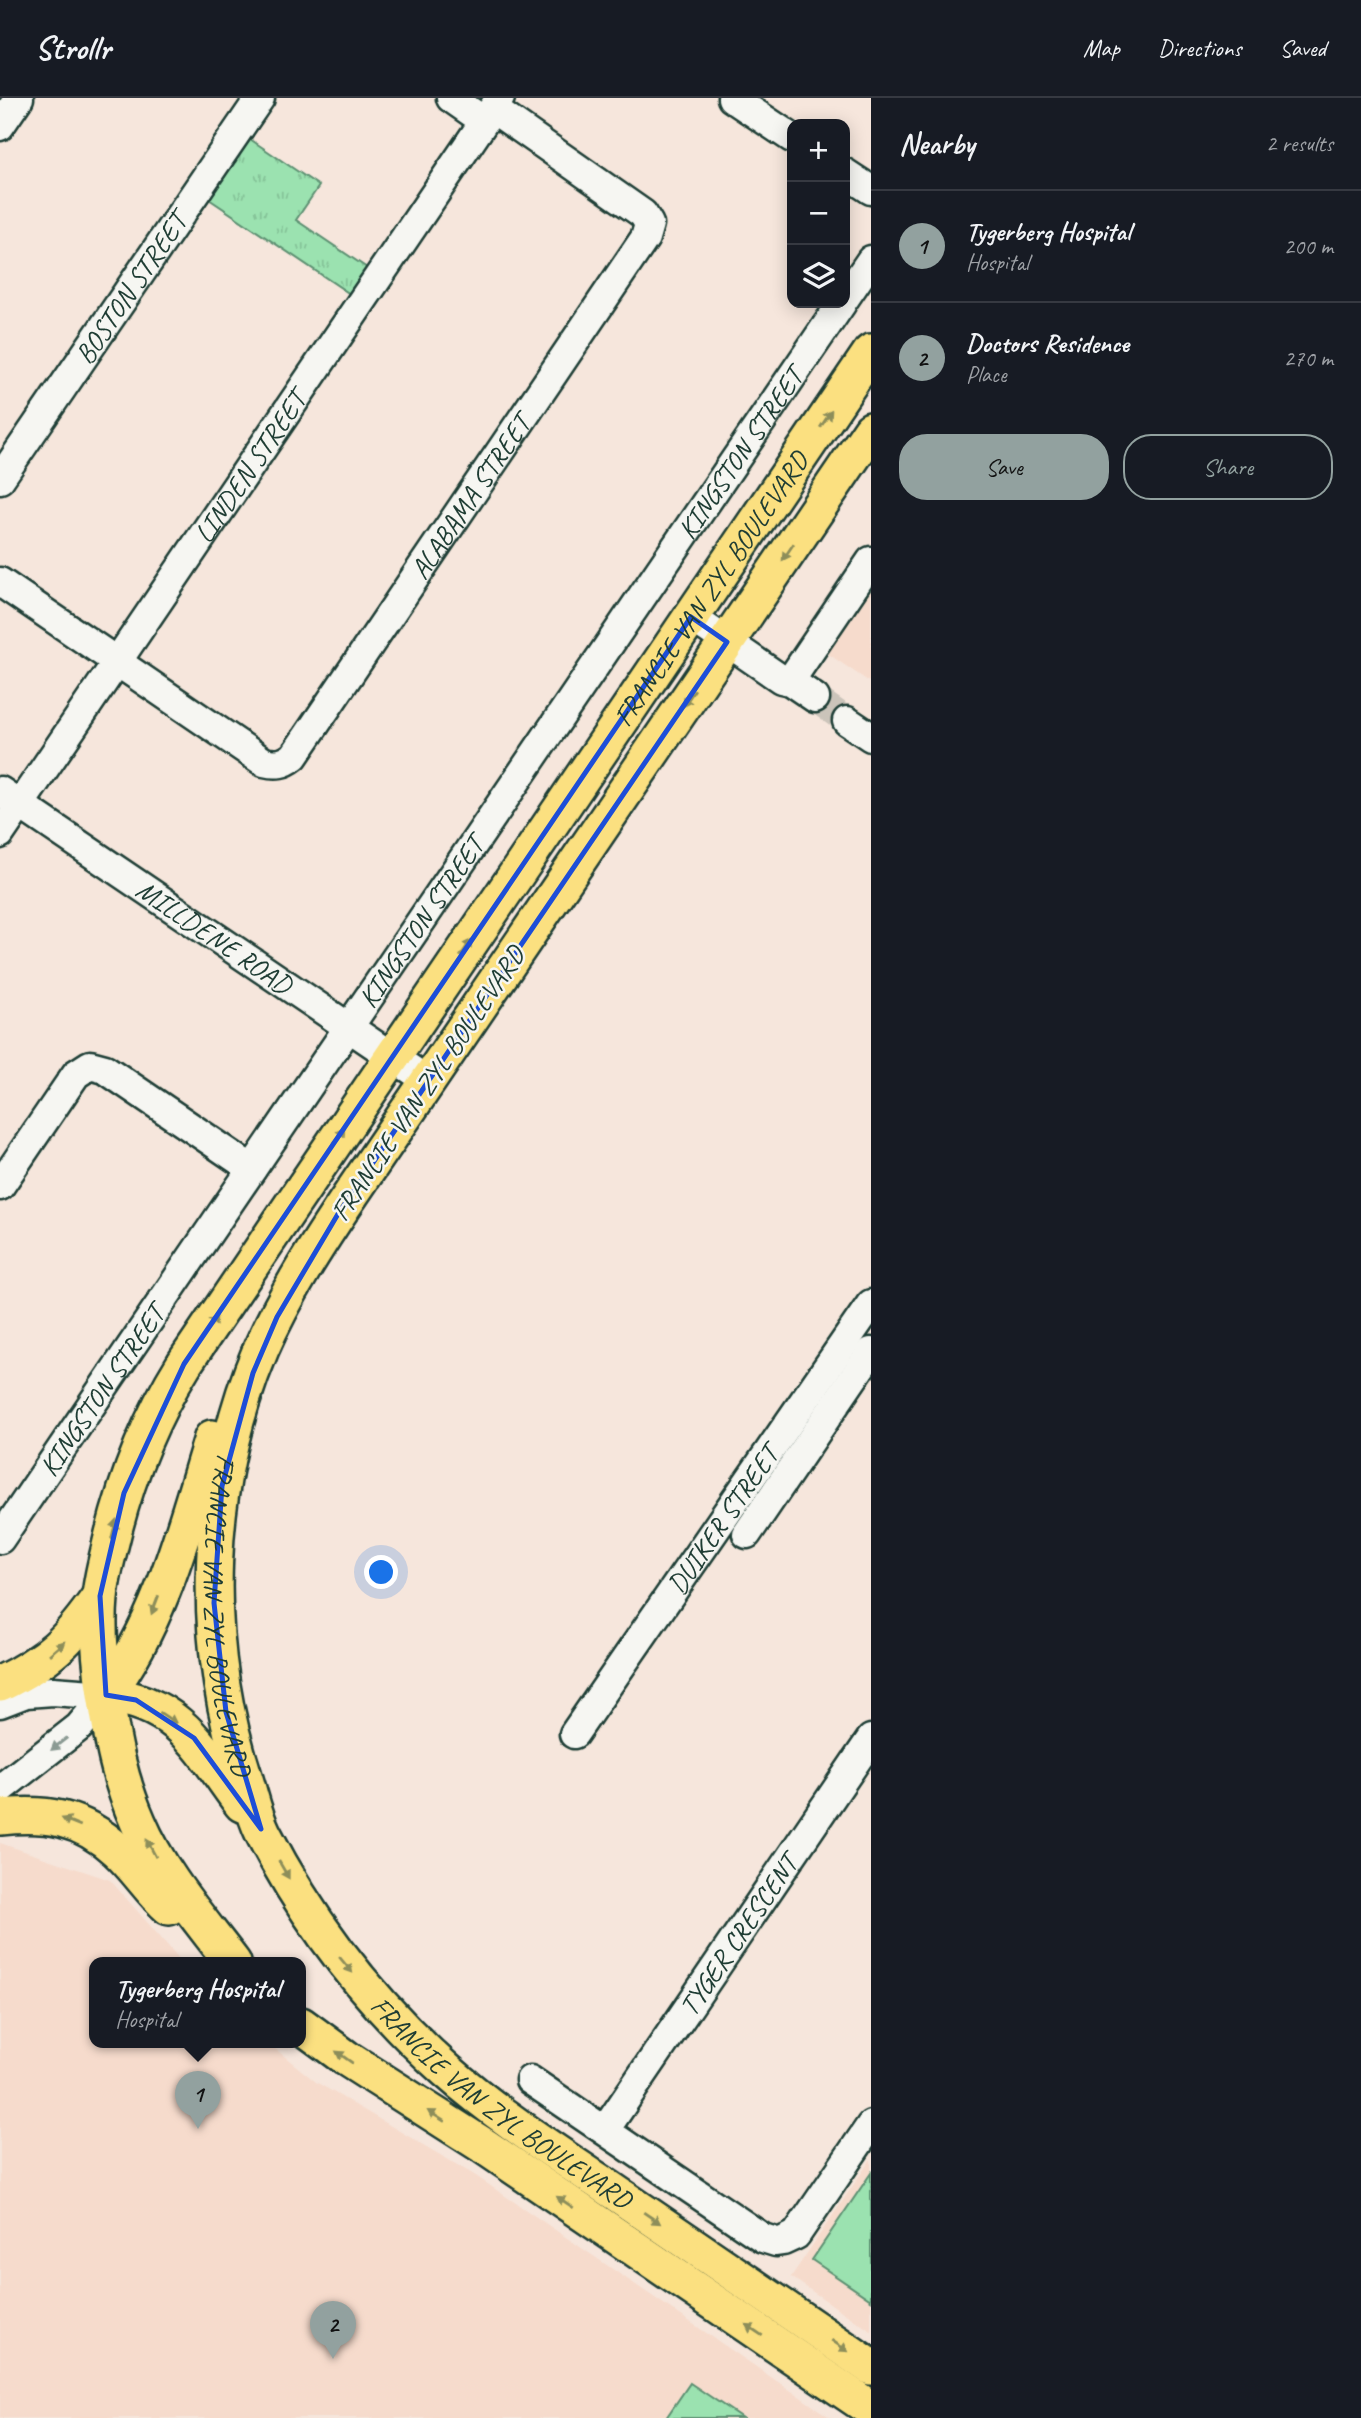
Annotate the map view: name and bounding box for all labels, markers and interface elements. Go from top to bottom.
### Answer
text: Strollr [35,27,110,69]
text: Map [1083,33,1120,63]
text: Directions [1158,33,1241,63]
text: Saved [1279,33,1326,63]
map controls [787,119,850,308]
button: + [787,119,850,182]
text: Nearby [899,125,975,163]
text: 2 results [1266,129,1333,158]
button: − [787,182,850,245]
street label: BOSTON STREET [67,201,198,370]
text: Tygerberg Hospital [966,215,1131,248]
text: 1 [917,232,927,261]
text: 200 m [1284,232,1333,261]
button: layers [787,245,850,308]
text: Hospital [966,248,1029,277]
text: Doctors Residence [966,327,1129,360]
text: 2 [917,344,927,373]
text: 270 m [1284,344,1333,373]
street label: KINGSTON STREET [670,356,814,546]
text: Place [966,360,1006,389]
street label: LINDEN STREET [186,379,318,549]
street label: ALABAMA STREET [402,403,542,586]
one-way arrow [819,409,832,429]
button: Save [899,434,1109,500]
button: Share [1123,434,1333,500]
street label: FRANCIE VAN ZYL BOULEVARD [605,444,817,733]
one-way arrow [781,543,795,561]
one-way arrow [682,688,695,708]
street label: KINGSTON STREET [350,824,495,1014]
street label: MILLDENE ROAD [130,872,301,1003]
street label: FRANCIE VAN ZYL BOULEVARD [322,938,533,1227]
one-way arrow [460,938,473,958]
one-way arrow [332,1127,345,1146]
street label: KINGSTON STREET [31,1293,176,1483]
one-way arrow [204,1316,218,1334]
street label: DUIKER STREET [659,1434,790,1600]
street label: FRANCIE VAN ZYL BOULEVARD [196,1452,260,1782]
one-way arrow [109,1518,120,1540]
your location [364,1555,398,1589]
one-way arrow [149,1595,160,1616]
one-way arrow [48,1640,66,1656]
one-way arrow [159,1711,178,1724]
one-way arrow [50,1736,68,1751]
one-way arrow [60,1817,81,1828]
one-way arrow [145,1838,157,1857]
street label: TYGER CRESCENT [671,1843,809,2022]
one-way arrow [278,1860,290,1879]
one-way arrow [339,1956,354,1974]
popup [89,1957,306,2048]
text: Tygerberg Hospital [115,1972,280,2005]
street label: FRANCIE VAN ZYL BOULEVARD [363,1989,640,2218]
text: Hospital [115,2005,178,2034]
one-way arrow [335,2050,353,2064]
pin: 1 [175,2071,221,2129]
one-way arrow [427,2110,446,2123]
one-way arrow [556,2196,575,2209]
one-way arrow [643,2211,661,2225]
pin: 2 [310,2301,356,2359]
one-way arrow [744,2323,764,2336]
one-way arrow [831,2339,850,2352]

